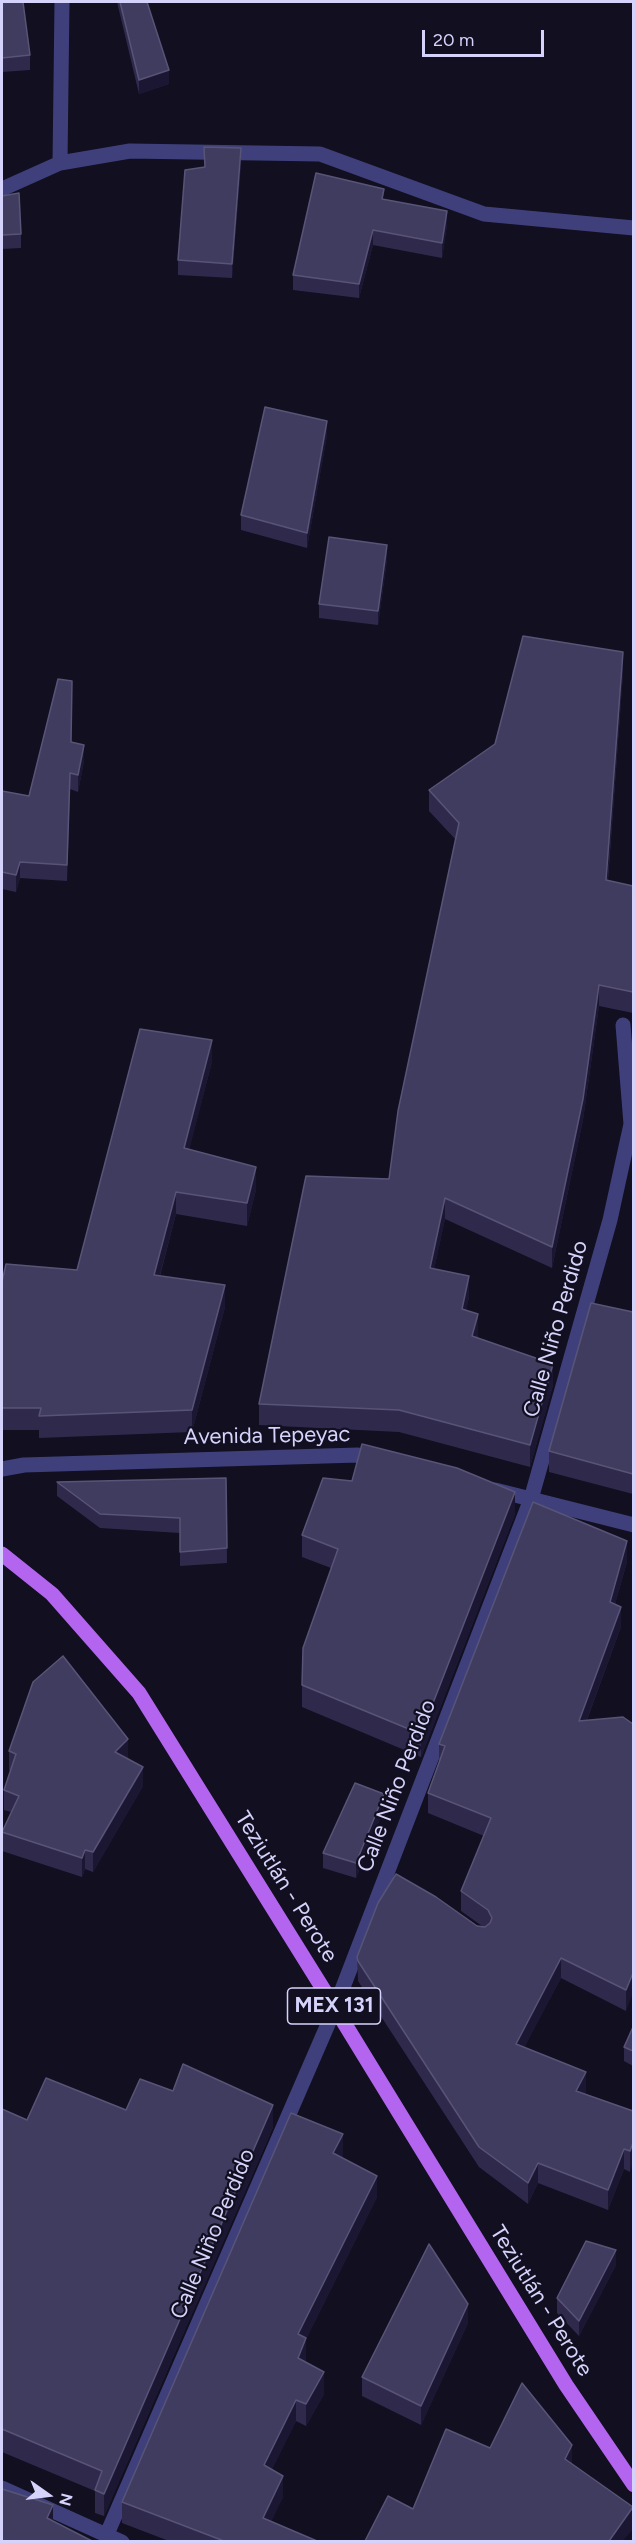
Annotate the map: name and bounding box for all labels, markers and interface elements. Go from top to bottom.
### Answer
scale bar [425,18,546,56]
text: 20 m [433,29,474,51]
street label: Calle Niño Perdido [518,1238,594,1420]
street label: Avenida Tepeyac [183,1421,351,1451]
street label: Calle Niño Perdido [352,1696,442,1876]
street label: Teziutlán - Perote [229,1807,343,1967]
road number: MEX 131 [288,1988,380,2024]
street label: Calle Niño Perdido [165,2145,261,2323]
street label: Teziutlán - Perote [484,2221,598,2381]
north arrow [18,2465,78,2525]
text: N [55,2491,77,2508]

